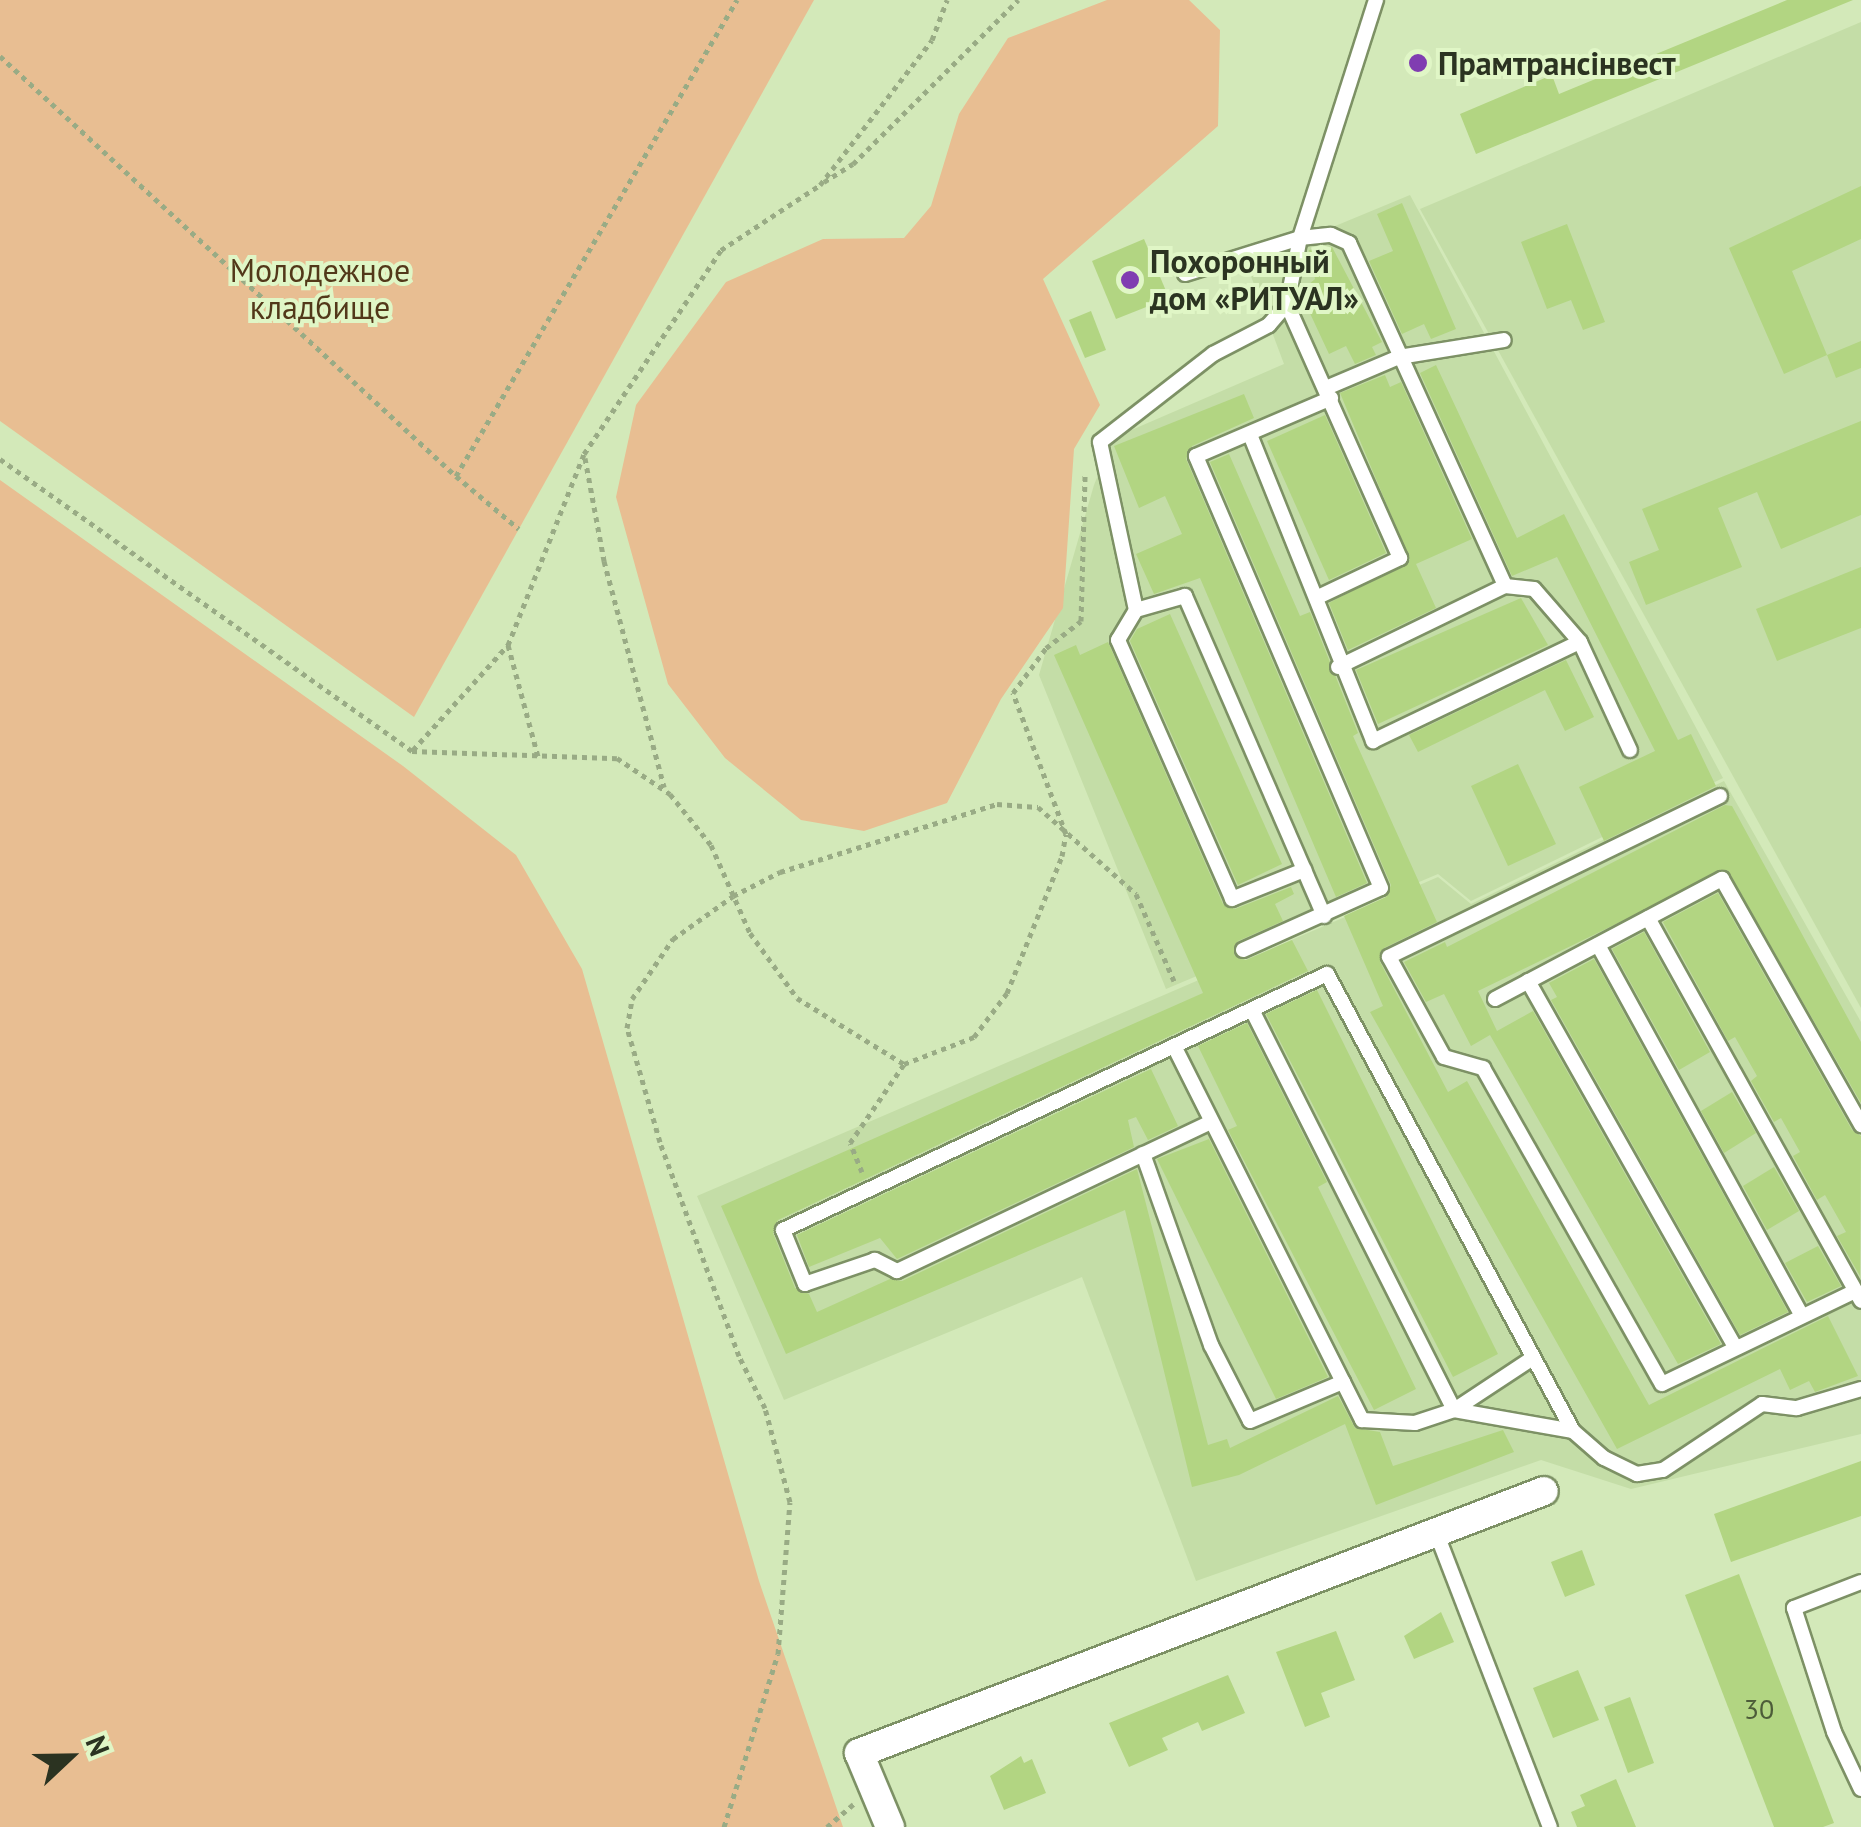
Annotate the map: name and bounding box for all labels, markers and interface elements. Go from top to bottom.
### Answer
place label: Прамтрансінвест [1438,44,1676,82]
marker: Прамтрансінвест [1407,52,1429,74]
place label: Похоронный дом «РИТУАЛ» [1150,243,1359,318]
park label: Молодежное кладбище [230,252,410,327]
marker: Похоронный дом «РИТУАЛ» [1119,269,1141,291]
house number: 30 [1744,1692,1774,1726]
north arrow [20,1707,120,1807]
text: N [78,1730,119,1761]

